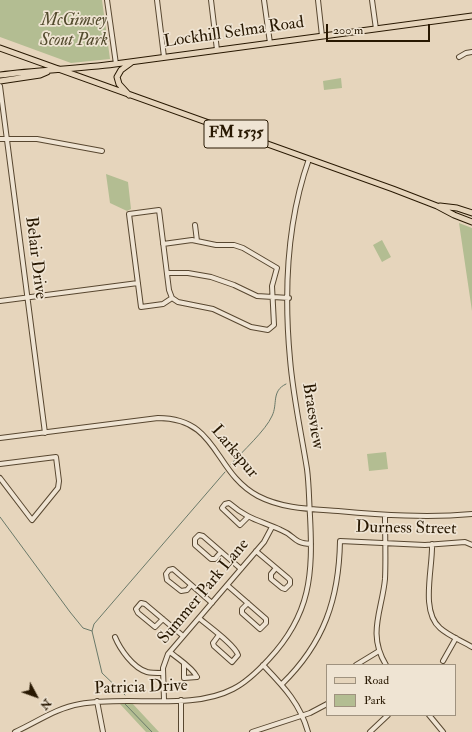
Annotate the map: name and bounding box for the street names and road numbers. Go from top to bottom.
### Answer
street label: Lockhill Selma Road [163,13,305,53]
road number: FM 1535 [204,120,268,148]
street label: Belair Drive [20,216,50,300]
street label: Braesview [297,381,327,451]
street label: Larkspur [206,421,262,483]
street label: Durness Street [355,518,457,540]
street label: Summer Park Lane [154,535,254,649]
street label: Patricia Drive [94,676,188,700]

